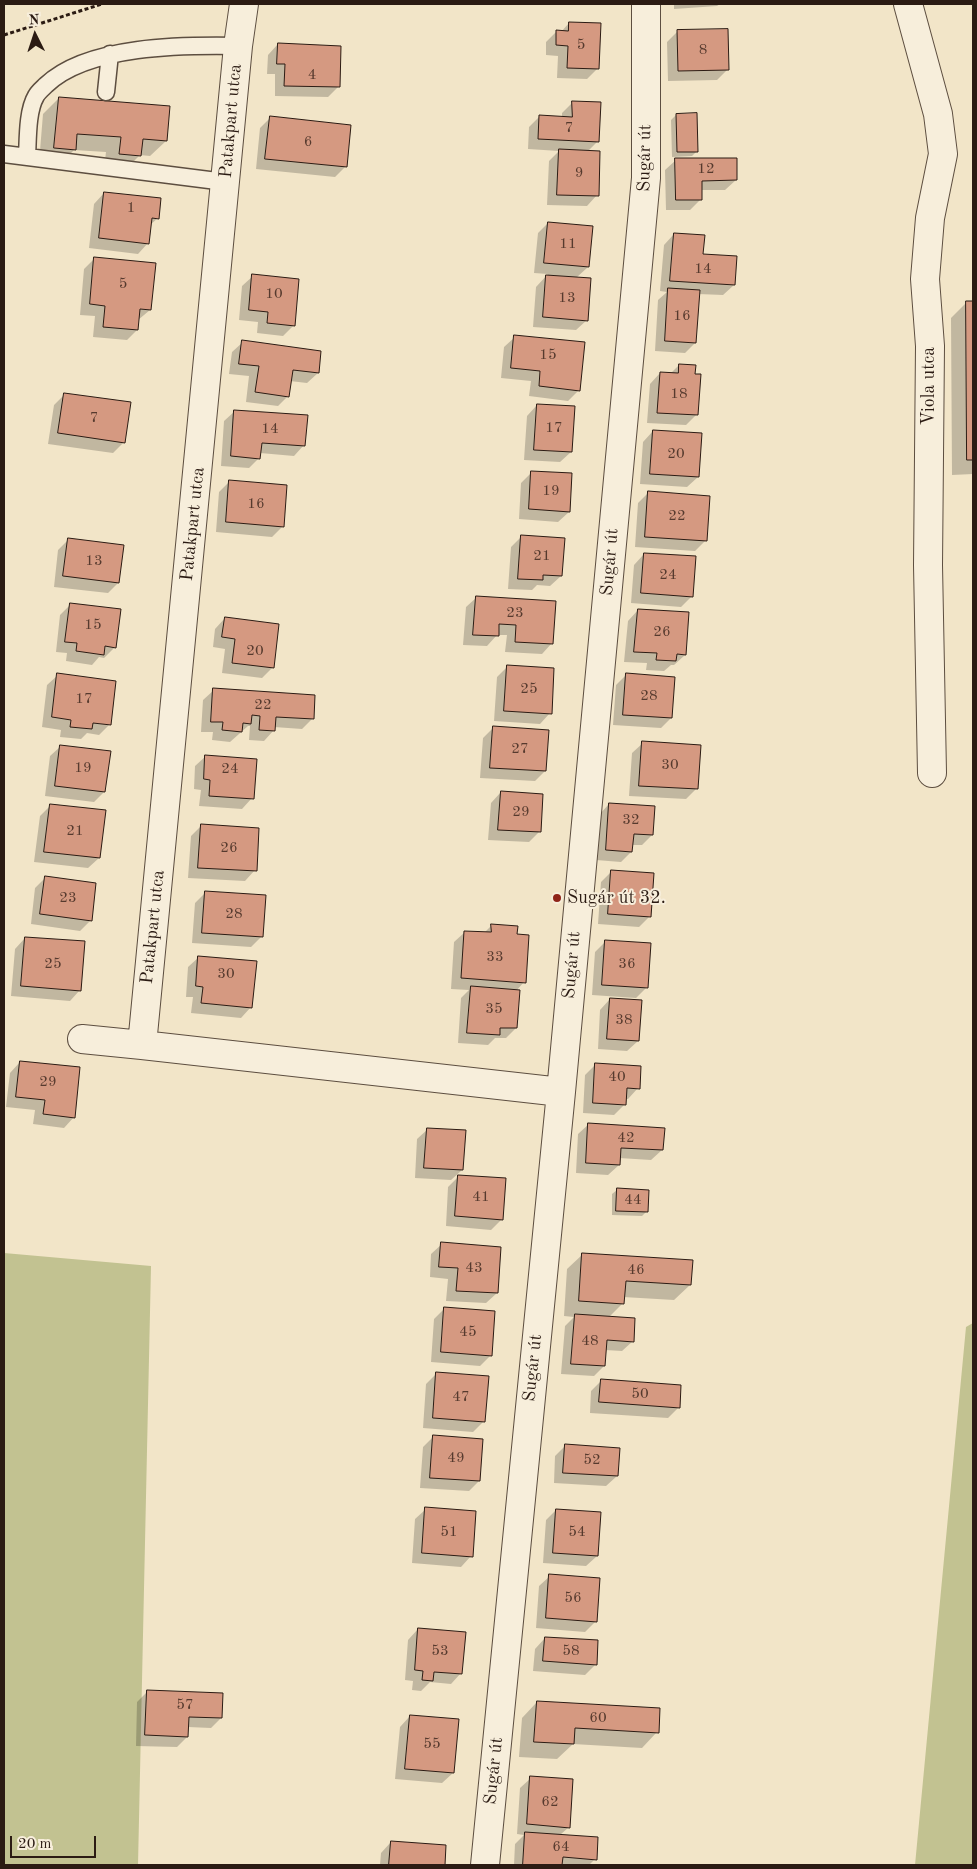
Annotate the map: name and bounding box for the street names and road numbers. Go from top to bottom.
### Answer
street label: Patakpart utca [215,63,247,179]
street label: Sugár út [634,124,656,192]
street label: Viola utca [918,347,940,425]
street label: Patakpart utca [176,466,210,582]
street label: Sugár út [596,527,624,597]
street label: Patakpart utca [136,869,170,985]
street label: Sugár út [558,930,586,1000]
street label: Sugár út [519,1333,547,1403]
street label: Sugár út [480,1736,508,1806]

